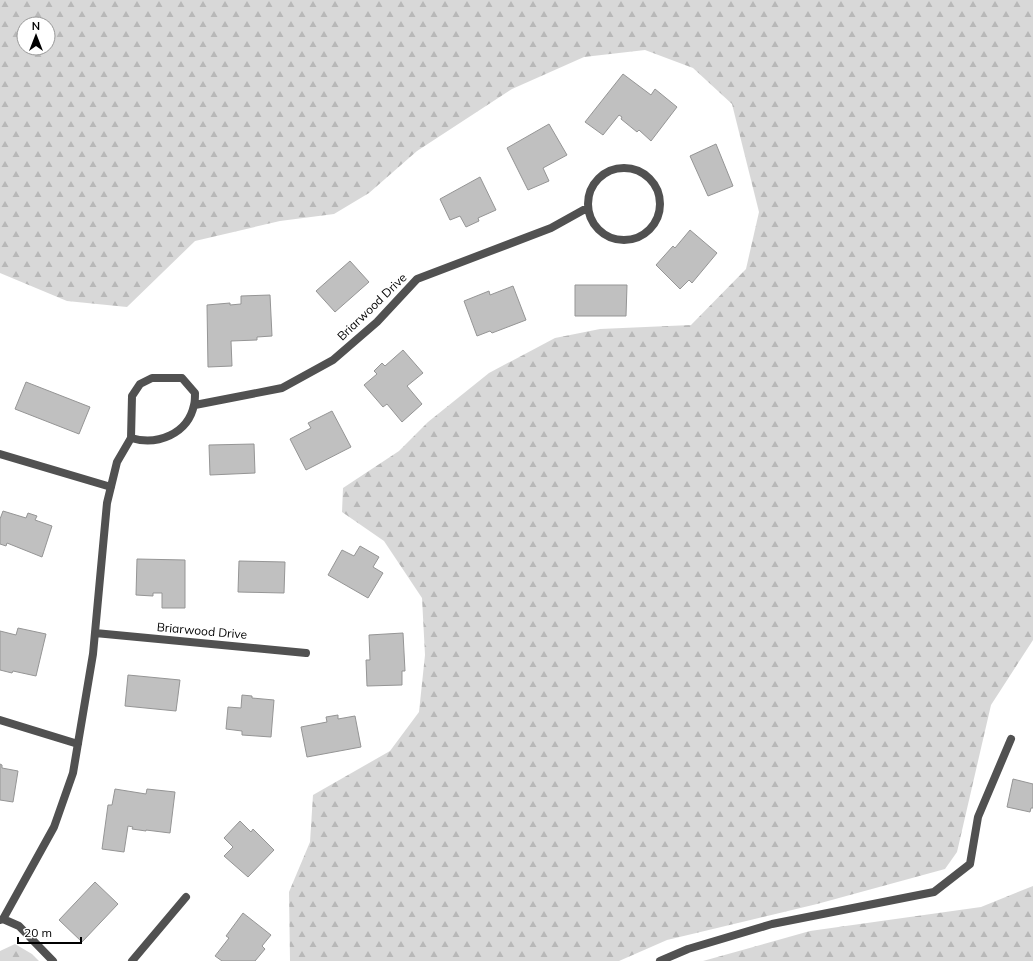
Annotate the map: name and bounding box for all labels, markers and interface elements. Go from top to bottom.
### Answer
north arrow [16,16,56,56]
text: N [32,19,40,33]
street label: Briarwood Drive [334,270,409,344]
street label: Briarwood Drive [156,619,248,642]
scale bar [18,919,81,945]
text: 20 m [24,925,52,940]

